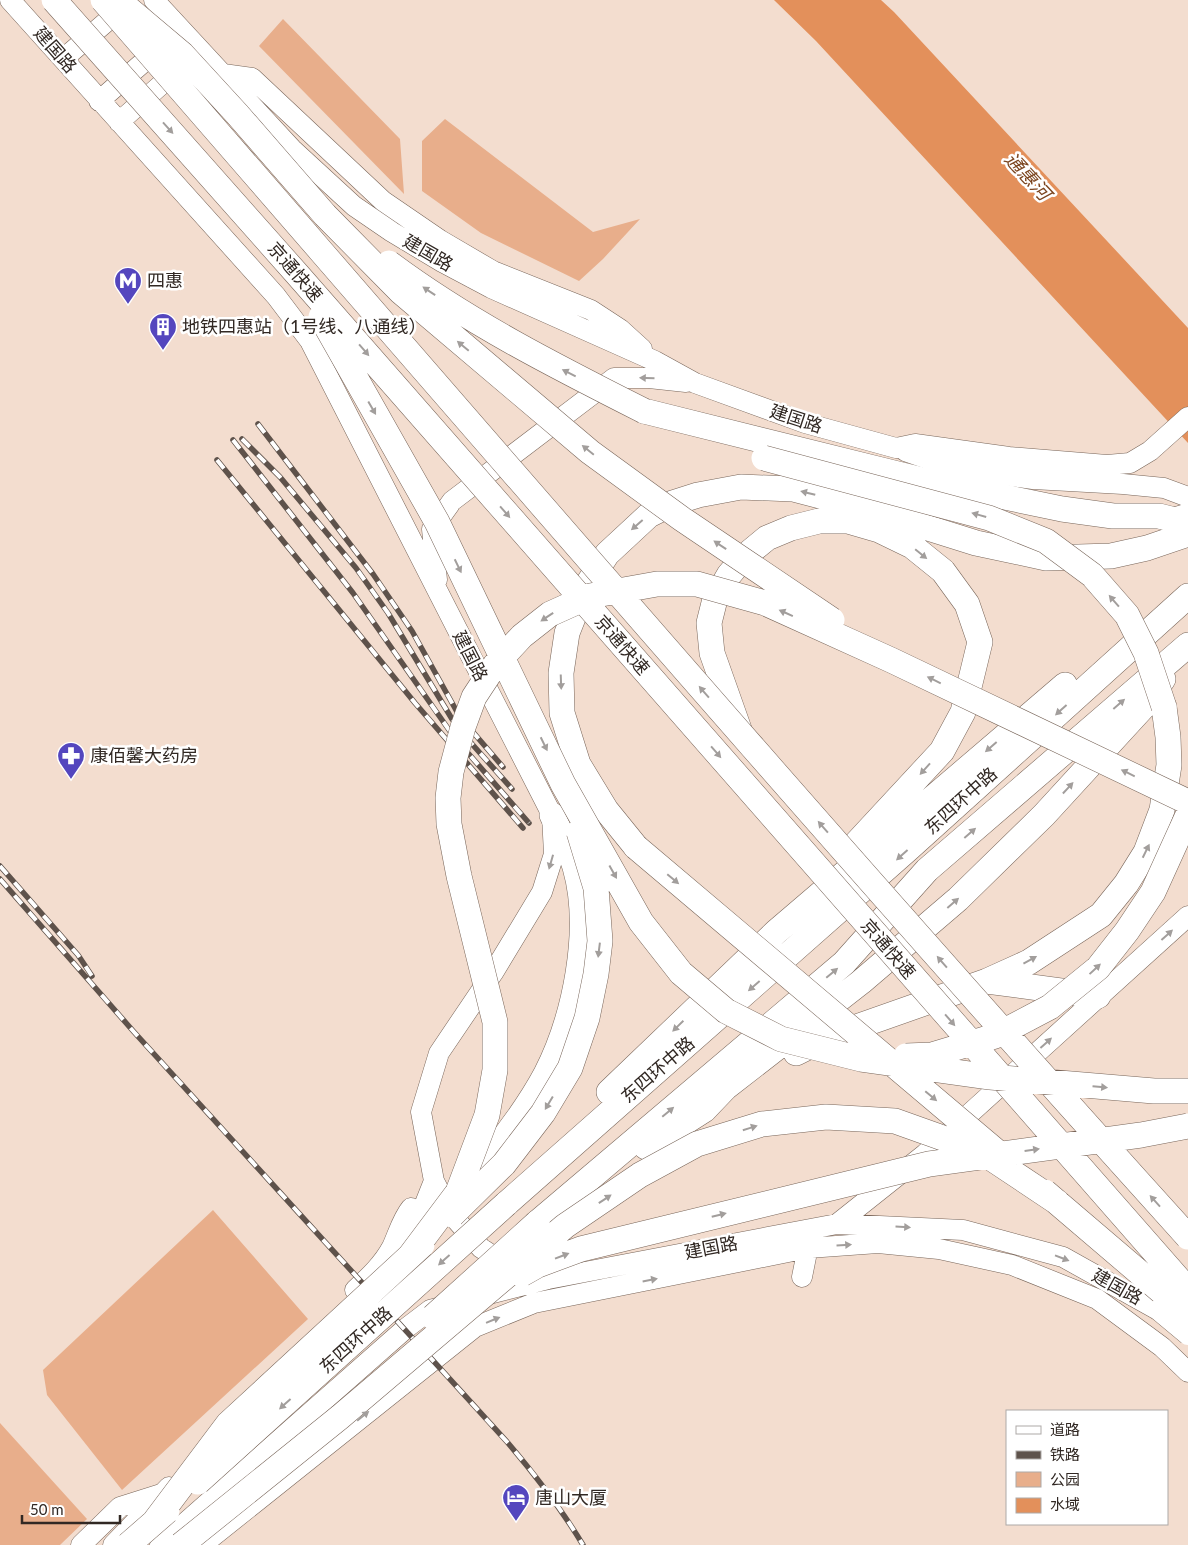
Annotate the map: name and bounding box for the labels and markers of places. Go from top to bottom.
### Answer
metro station icon: 四惠 [113,266,143,305]
place label: 四惠 [147,269,183,291]
building icon: 地铁四惠站（1号线、八通线） [148,312,178,351]
place label: 地铁四惠站（1号线、八通线） [182,315,426,337]
pharmacy icon: 康佰馨大药房 [56,741,86,780]
place label: 康佰馨大药房 [90,744,198,766]
hotel icon: 唐山大厦 [501,1483,531,1522]
place label: 唐山大厦 [535,1486,607,1508]

